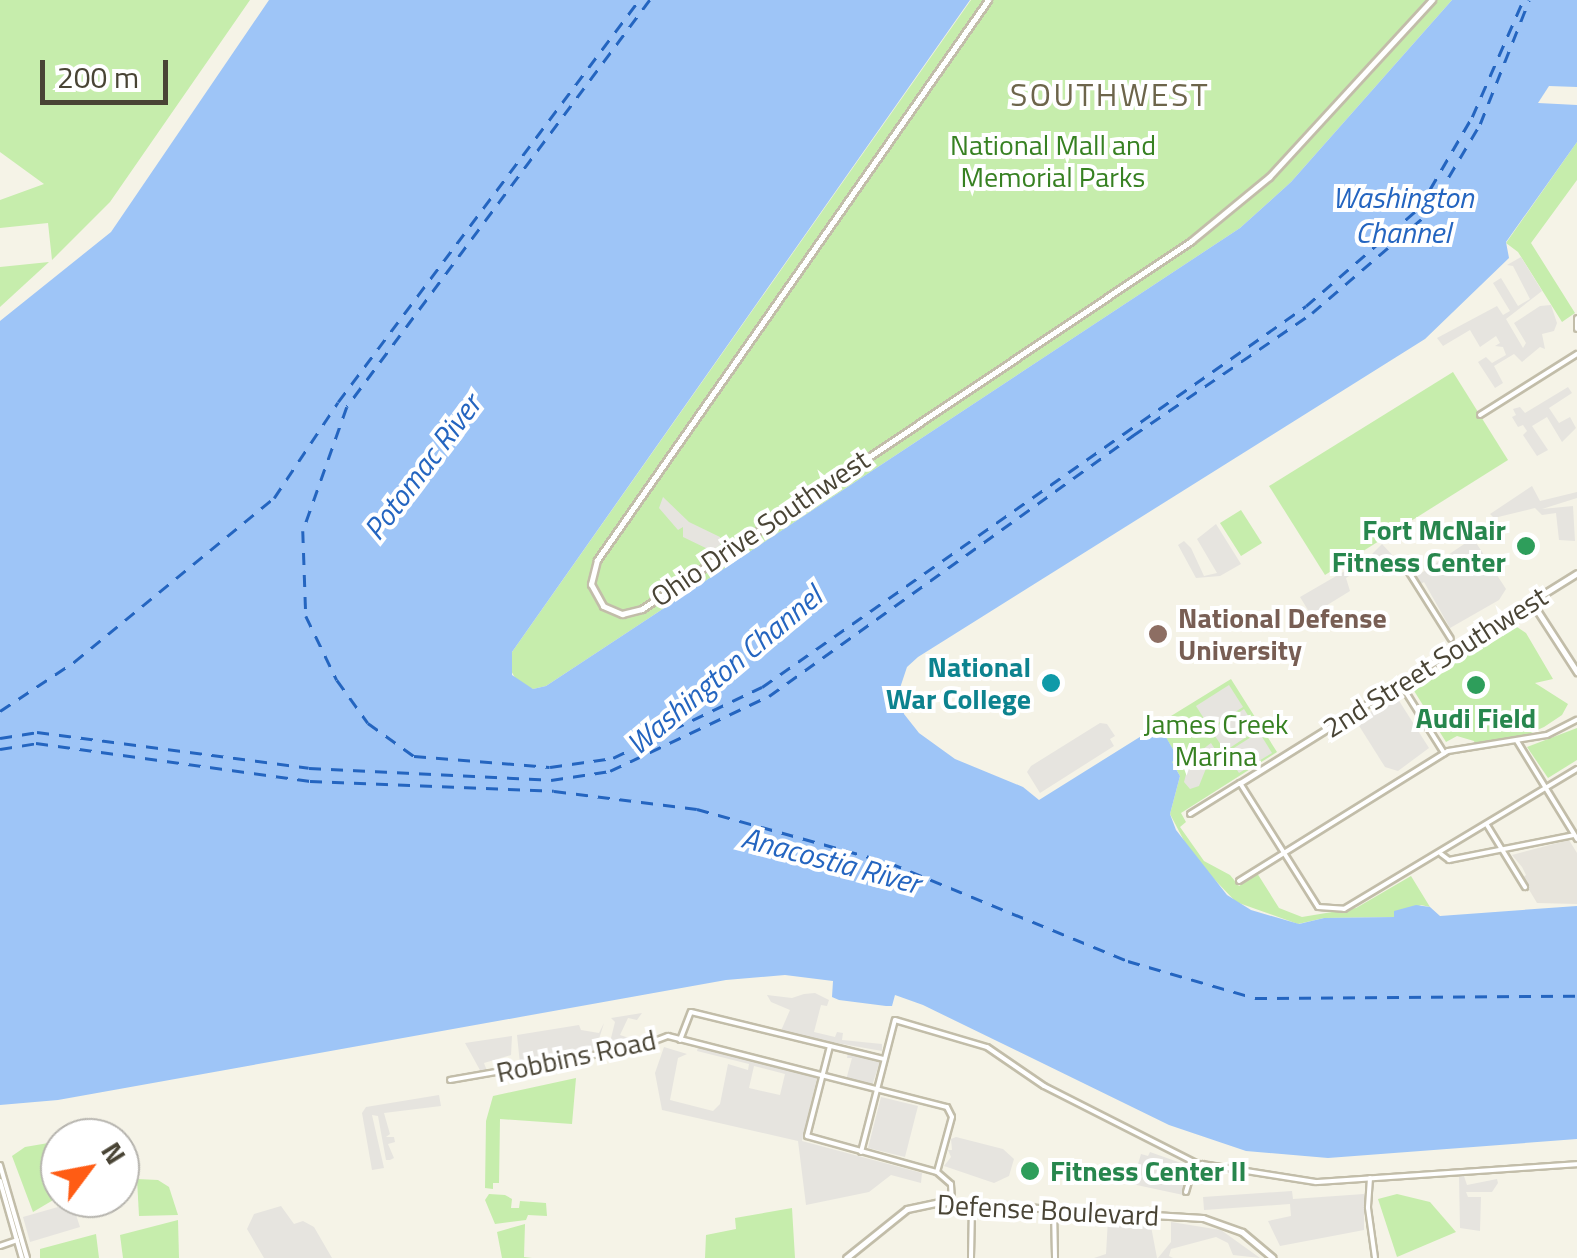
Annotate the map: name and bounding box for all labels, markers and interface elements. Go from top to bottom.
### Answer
scale bar [45,40,172,102]
text: 200 m [57,54,139,100]
district label: SOUTHWEST [1010,75,1210,113]
park label: National Mall and Memorial Parks [950,128,1156,194]
water label: Washington Channel [1332,179,1474,250]
water label: Potomac River [356,387,488,547]
street label: Ohio Drive Southwest [645,443,875,613]
place label: Fort McNair Fitness Center [1332,513,1506,579]
marker: Fort McNair Fitness Center [1515,535,1537,557]
water label: Washington Channel [619,578,829,762]
street label: 2nd Street Southwest [1317,579,1553,745]
place label: National Defense University [1178,601,1387,667]
marker: National Defense University [1147,623,1169,645]
place label: National War College [886,650,1031,716]
marker: National War College [1040,672,1062,694]
marker: Audi Field [1465,674,1487,696]
place label: Audi Field [1416,701,1536,735]
park label: James Creek Marina [1143,707,1289,773]
water label: Anacostia River [738,819,924,901]
street label: Robbins Road [493,1023,659,1089]
north arrow [40,1118,140,1218]
text: N [91,1133,138,1173]
place label: Fitness Center II [1050,1154,1246,1188]
marker: Fitness Center II [1019,1160,1041,1182]
street label: Defense Boulevard [936,1187,1160,1233]

